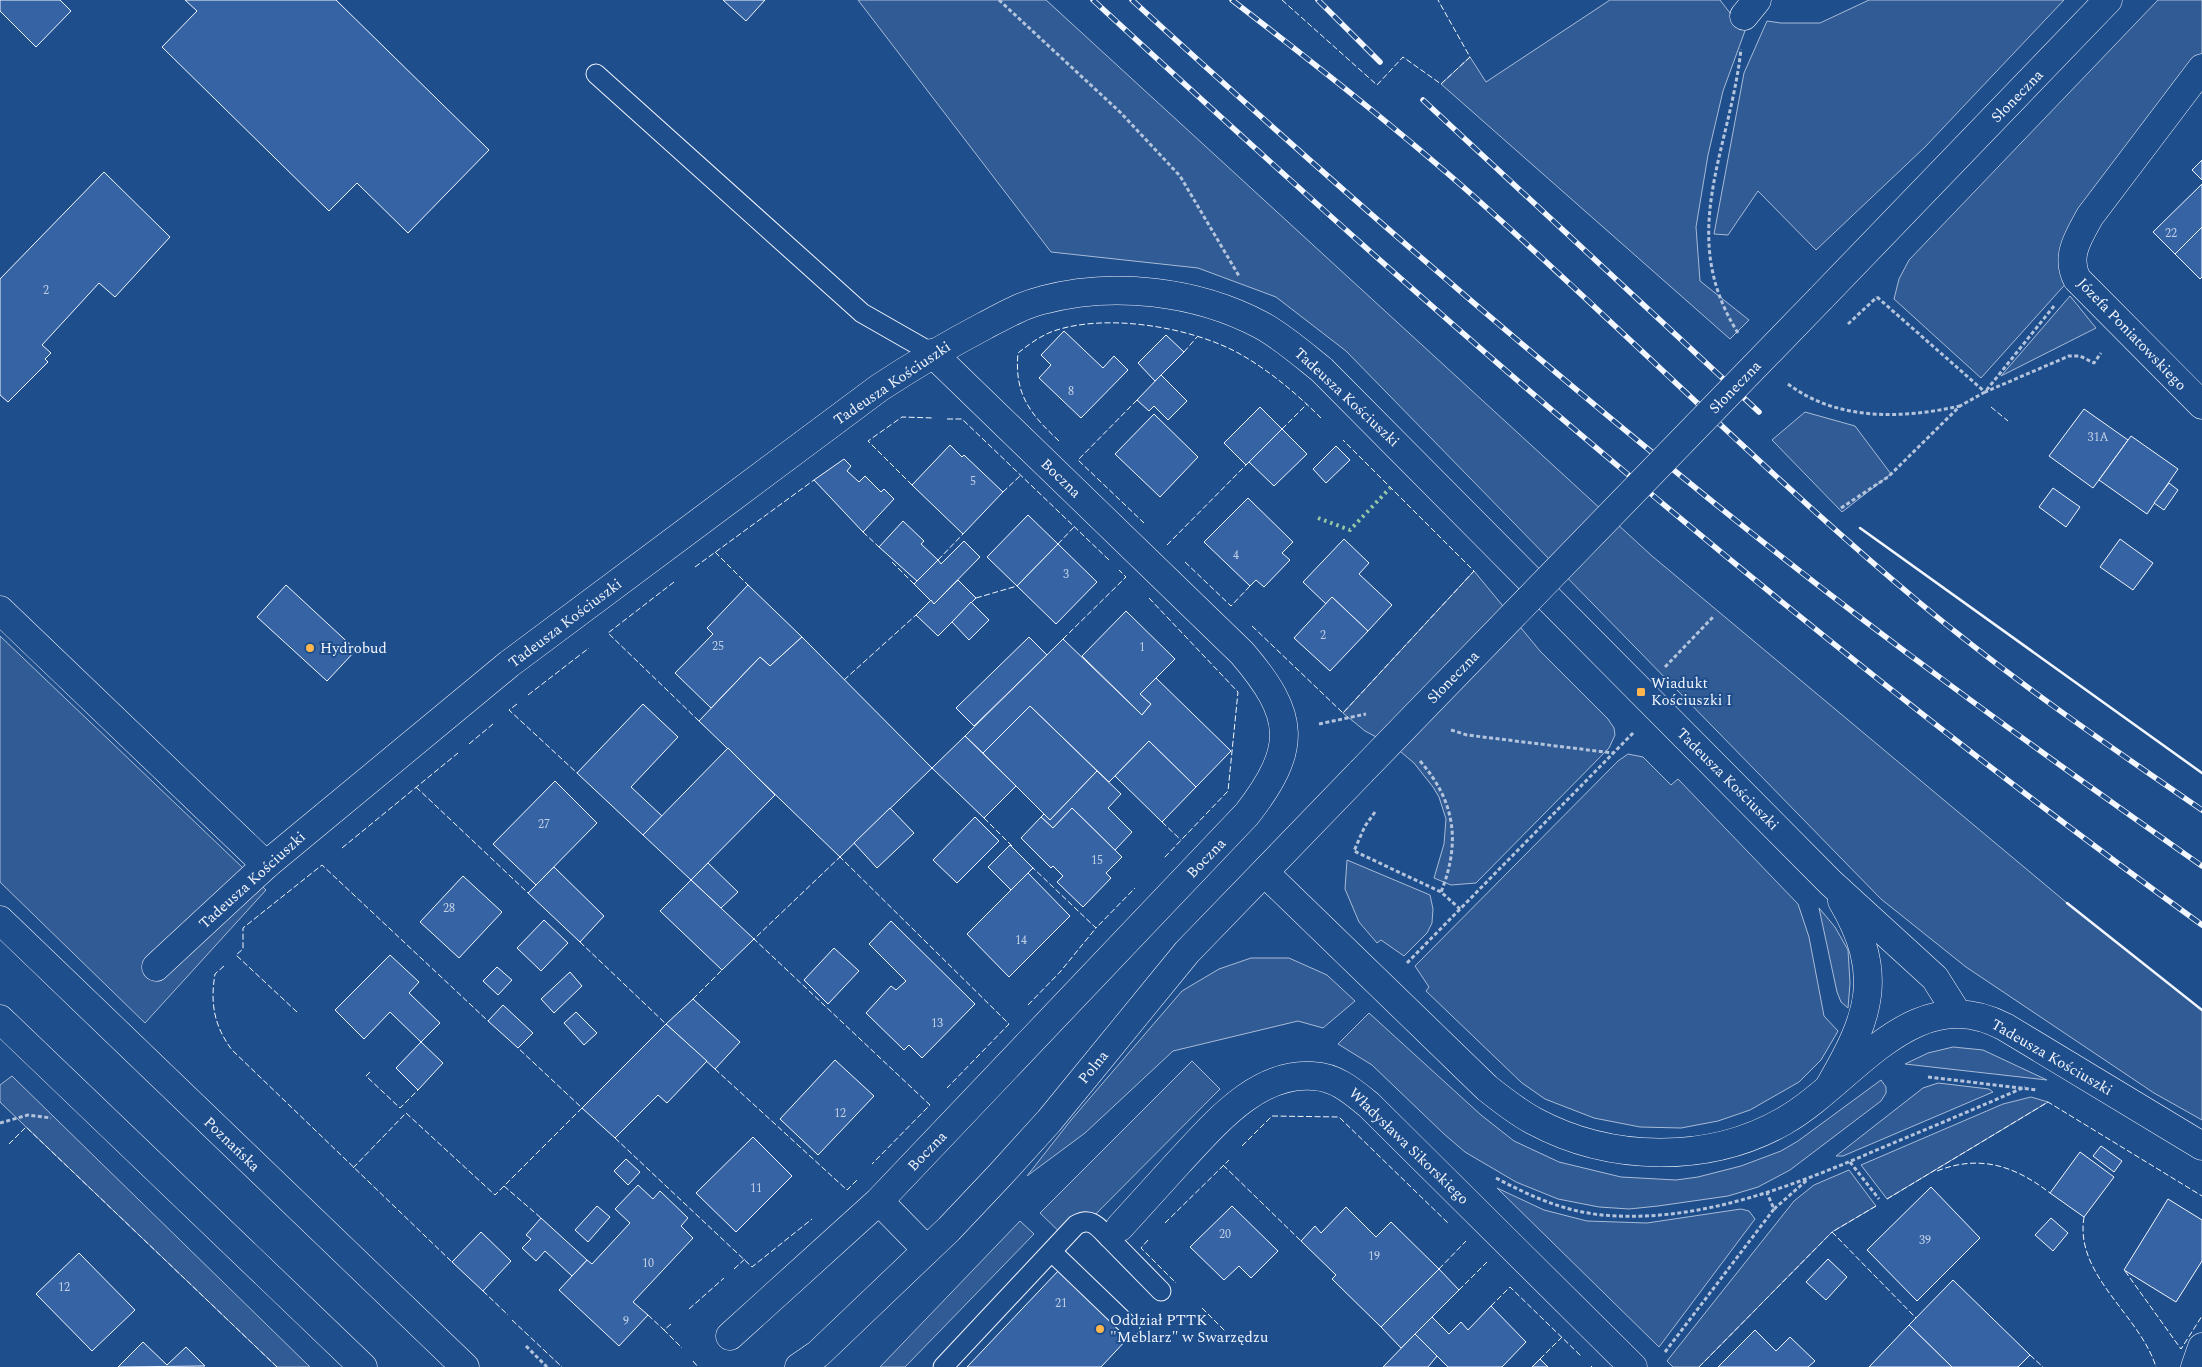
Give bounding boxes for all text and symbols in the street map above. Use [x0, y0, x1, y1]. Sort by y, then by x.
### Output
street label: Słoneczna [1986, 64, 2049, 128]
house number: 22 [2165, 224, 2177, 243]
street label: Józefa Poniatowskiego [2071, 273, 2192, 396]
house number: 2 [43, 281, 49, 300]
street label: Tadeusza Kościuszki [829, 336, 956, 431]
street label: Tadeusza Kościuszki [1289, 342, 1405, 453]
street label: Słoneczna [1704, 355, 1767, 419]
house number: 8 [1068, 382, 1074, 401]
house number: 31A [2087, 428, 2109, 447]
street label: Boczna [1035, 453, 1087, 504]
house number: 5 [970, 472, 976, 491]
house number: 4 [1233, 546, 1239, 565]
house number: 3 [1063, 565, 1069, 584]
street label: Tadeusza Kościuszki [504, 573, 627, 674]
house number: 2 [1320, 626, 1326, 645]
place label: Hydrobud [320, 637, 387, 660]
house number: 25 [712, 637, 724, 656]
house number: 1 [1139, 638, 1145, 657]
marker: Hydrobud [304, 642, 316, 654]
street label: Słoneczna [1422, 645, 1485, 709]
place label: Wiadukt Kościuszki I [1651, 672, 1732, 712]
marker: Wiadukt Kościuszki I [1635, 686, 1647, 698]
street label: Tadeusza Kościuszki [1671, 723, 1784, 836]
house number: 27 [538, 815, 550, 834]
street label: Tadeusza Kościuszki [194, 826, 311, 935]
street label: Boczna [1181, 832, 1232, 884]
house number: 15 [1091, 851, 1103, 870]
house number: 28 [443, 899, 455, 918]
house number: 14 [1015, 931, 1027, 950]
street label: Tadeusza Kościuszki [1987, 1013, 2117, 1102]
house number: 13 [931, 1014, 943, 1033]
street label: Polna [1073, 1045, 1115, 1089]
street label: Władysława Sikorskiego [1343, 1082, 1474, 1210]
house number: 12 [834, 1104, 846, 1123]
street label: Poznańska [198, 1111, 266, 1178]
street label: Boczna [902, 1125, 953, 1177]
house number: 11 [750, 1179, 762, 1198]
house number: 20 [1219, 1225, 1231, 1244]
house number: 39 [1919, 1231, 1931, 1250]
house number: 19 [1368, 1247, 1380, 1266]
house number: 10 [642, 1254, 654, 1273]
house number: 12 [58, 1278, 70, 1297]
house number: 21 [1055, 1294, 1067, 1313]
place label: Oddział PTTK "Meblarz" w Swarzędzu [1110, 1309, 1269, 1349]
house number: 9 [623, 1312, 629, 1331]
marker: Oddział PTTK "Meblarz" w Swarzędzu [1094, 1323, 1106, 1335]

